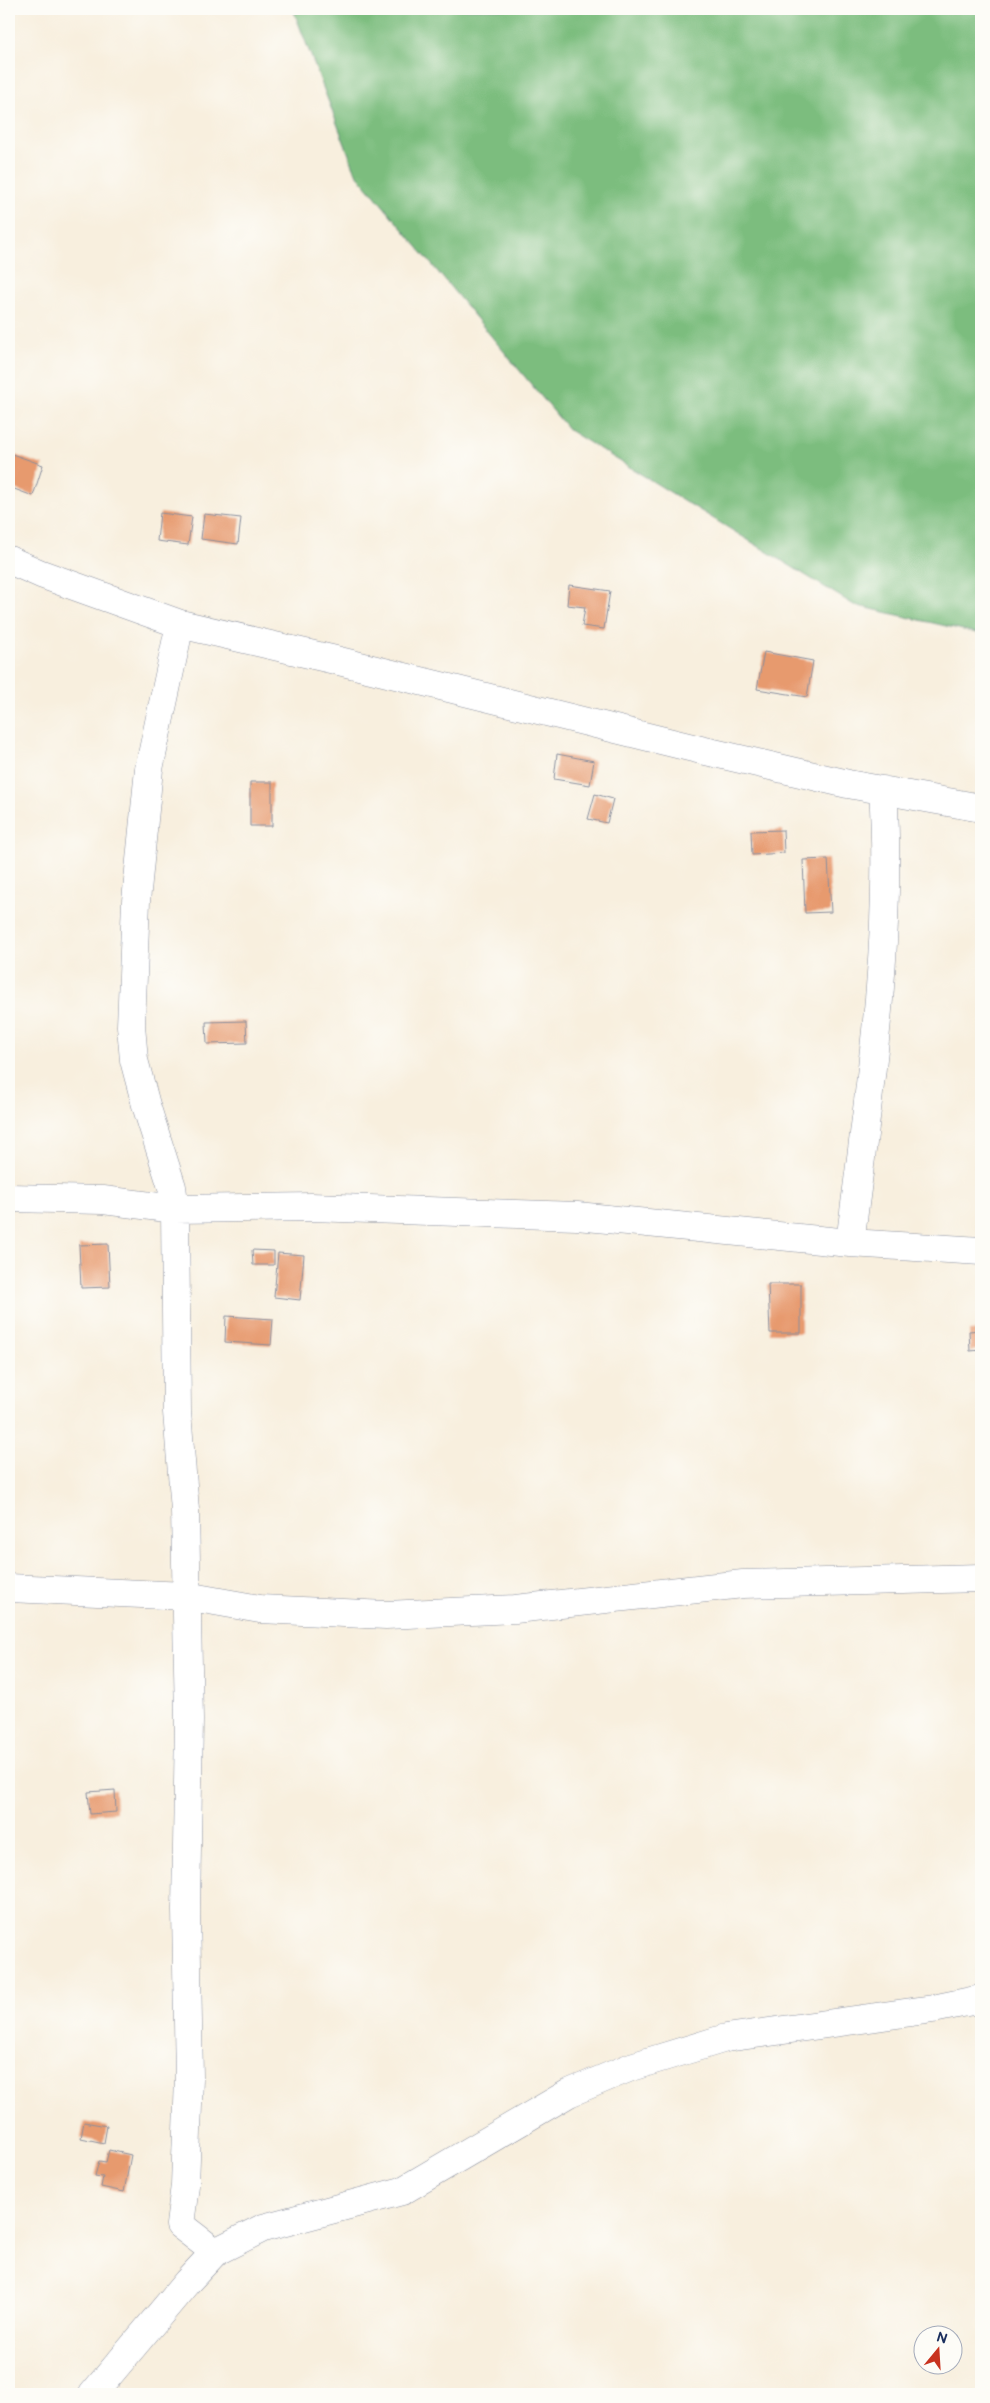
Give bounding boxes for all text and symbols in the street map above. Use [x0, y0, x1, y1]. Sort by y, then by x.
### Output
north arrow [912, 2326, 962, 2376]
text: N [934, 2328, 949, 2348]

